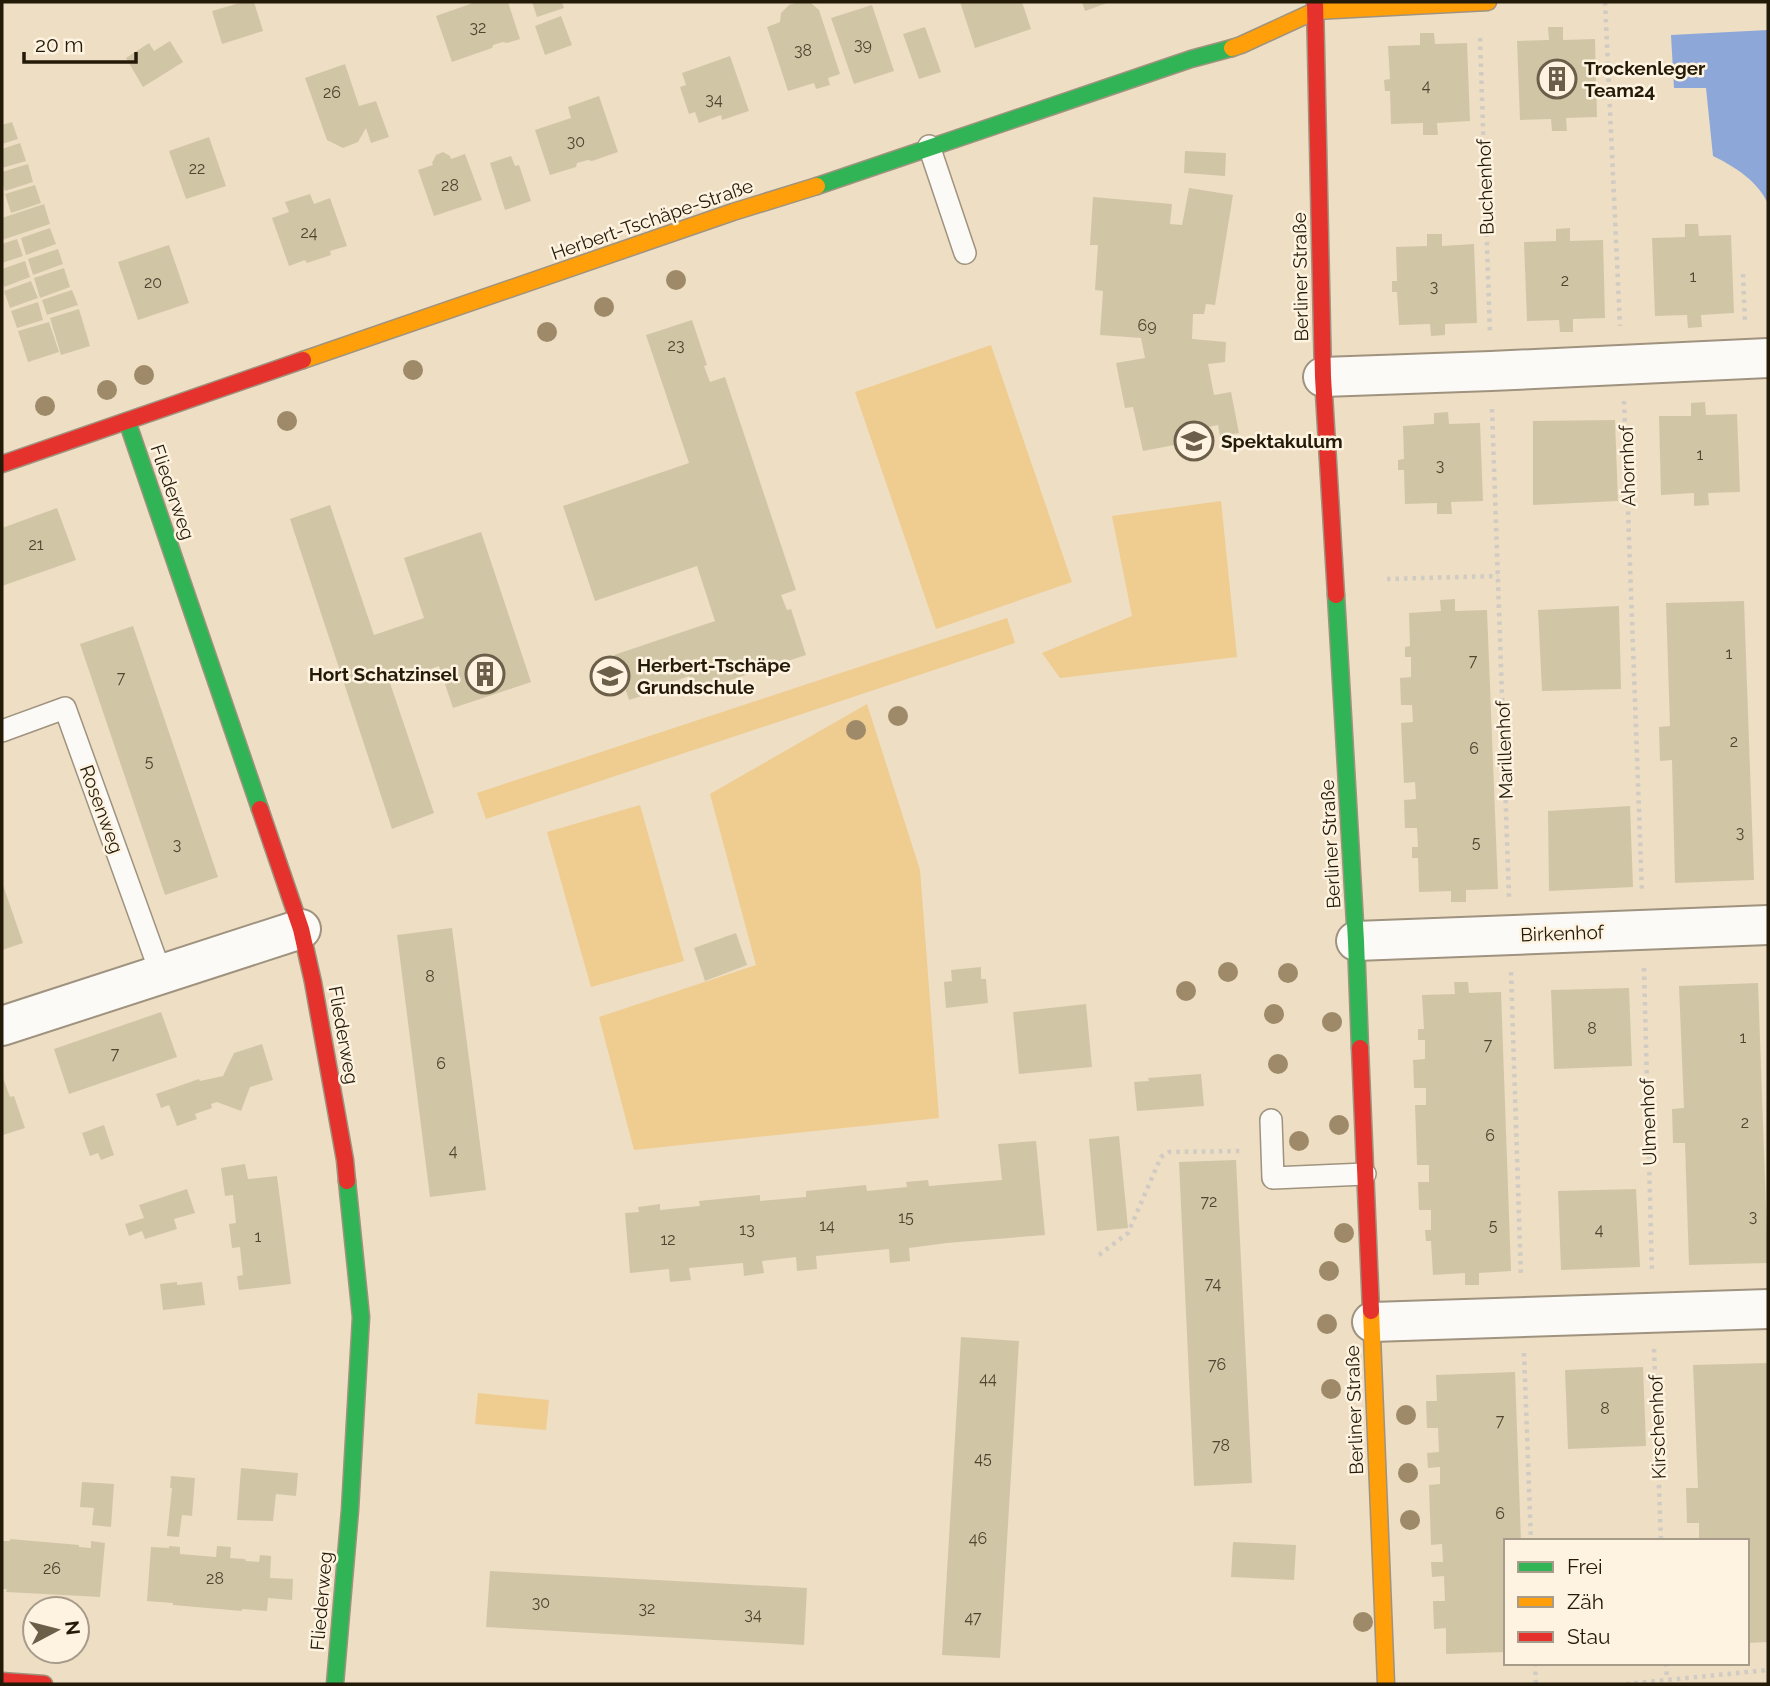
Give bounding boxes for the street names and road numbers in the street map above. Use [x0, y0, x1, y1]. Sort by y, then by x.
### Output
street label: Buchenhof [1472, 138, 1498, 235]
street label: Herbert-Tschäpe-Straße [548, 174, 756, 264]
street label: Berliner Straße [1288, 212, 1312, 342]
street label: Ahornhof [1615, 424, 1639, 507]
street label: Fliederweg [146, 441, 200, 543]
street label: Marillenhof [1491, 700, 1517, 800]
street label: Rosenweg [76, 762, 128, 856]
street label: Berliner Straße [1316, 779, 1344, 909]
street label: Birkenhof [1520, 921, 1605, 945]
street label: Fliederweg [325, 984, 363, 1086]
street label: Ulmenhof [1635, 1077, 1661, 1166]
street label: Berliner Straße [1341, 1345, 1367, 1475]
street label: Kirschenhof [1644, 1374, 1670, 1480]
street label: Fliederweg [306, 1551, 336, 1651]

